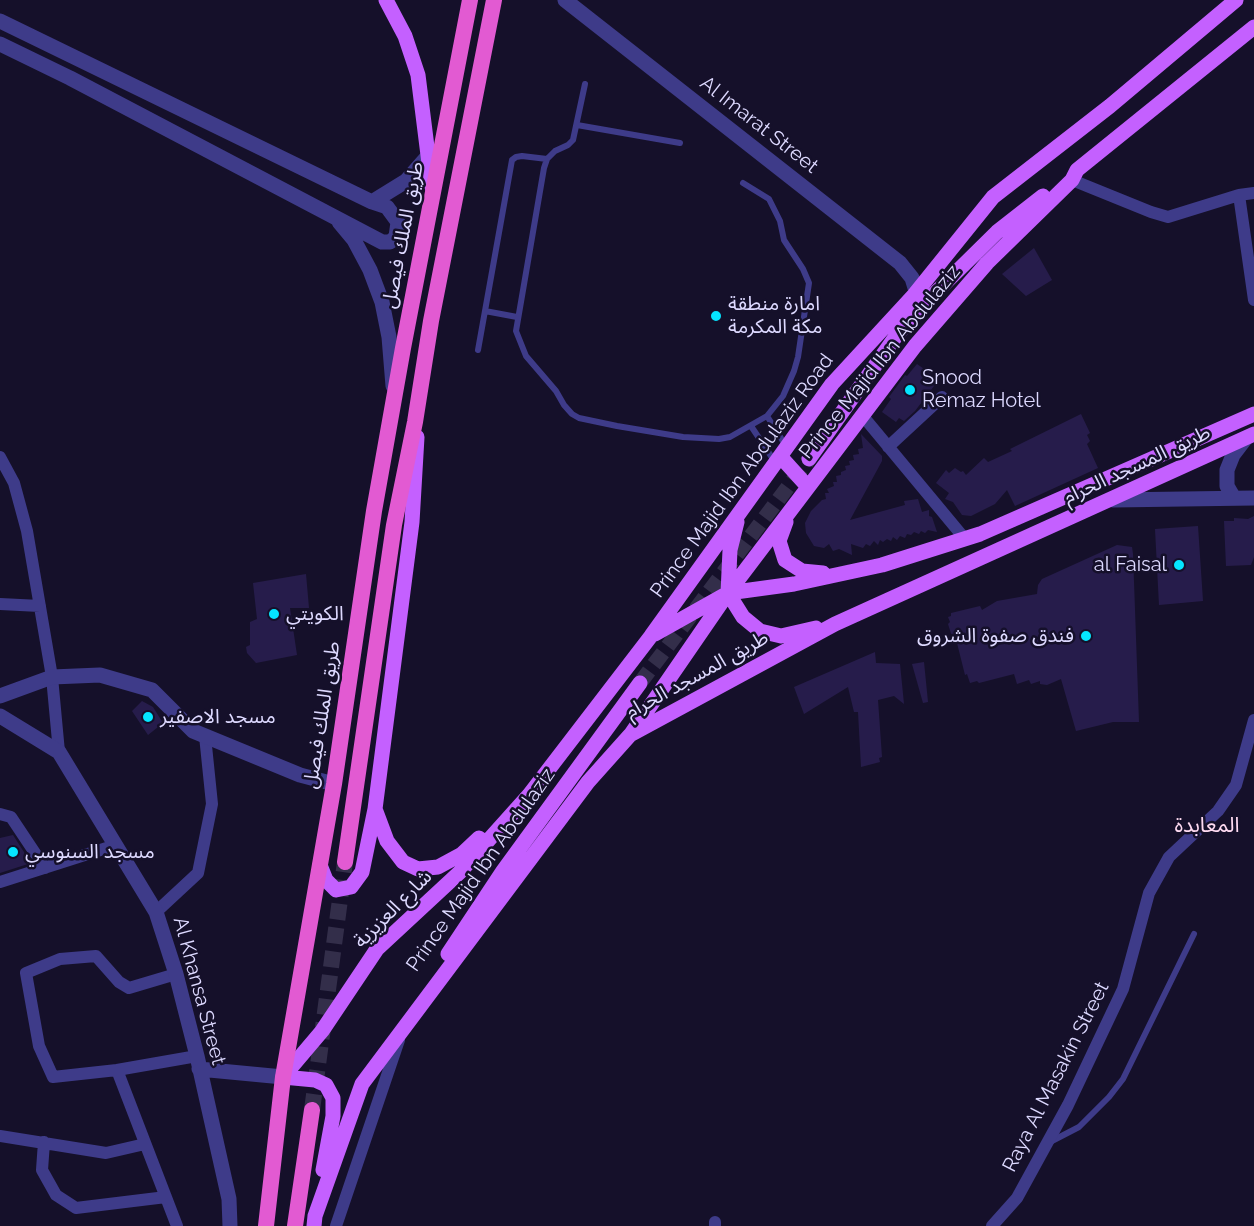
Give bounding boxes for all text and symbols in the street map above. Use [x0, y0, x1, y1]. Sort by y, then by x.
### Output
street label: Al Imarat Street [695, 71, 823, 179]
street label: طريق الملك فيصل [377, 160, 429, 310]
street label: Prince Majid Ibn Abdulaziz [794, 260, 966, 464]
place label: امارة منطقة مكة المكرمة [728, 292, 822, 339]
marker: امارة منطقة مكة المكرمة [709, 309, 723, 323]
street label: Prince Majid Ibn Abdulaziz Road [645, 349, 839, 603]
place label: Snood Remaz Hotel [922, 366, 1041, 413]
marker: Snood Remaz Hotel [903, 383, 917, 397]
street label: طريق المسجد الحرام [1060, 420, 1214, 510]
place label: al Faisal [1094, 553, 1167, 577]
marker: al Faisal [1172, 558, 1186, 572]
place label: الكويتي [286, 602, 344, 626]
marker: الكويتي [267, 607, 281, 621]
place label: فندق صفوة الشروق [917, 624, 1074, 648]
street label: طريق المسجد الحرام [621, 626, 773, 724]
marker: فندق صفوة الشروق [1079, 629, 1093, 643]
street label: طريق الملك فيصل [298, 639, 346, 791]
place label: مسجد الاصفير [160, 705, 276, 729]
marker: مسجد الاصفير [141, 710, 155, 724]
street label: Prince Majid Ibn Abdulaziz [402, 764, 560, 976]
district label: المعابدة [1175, 813, 1239, 839]
place label: مسجد السنوسي [25, 840, 155, 864]
marker: مسجد السنوسي [6, 845, 20, 859]
street label: شارع العزيزية [349, 865, 437, 953]
street label: Al Khansa Street [168, 914, 230, 1068]
street label: Raya Al Masakin Street [998, 978, 1114, 1176]

